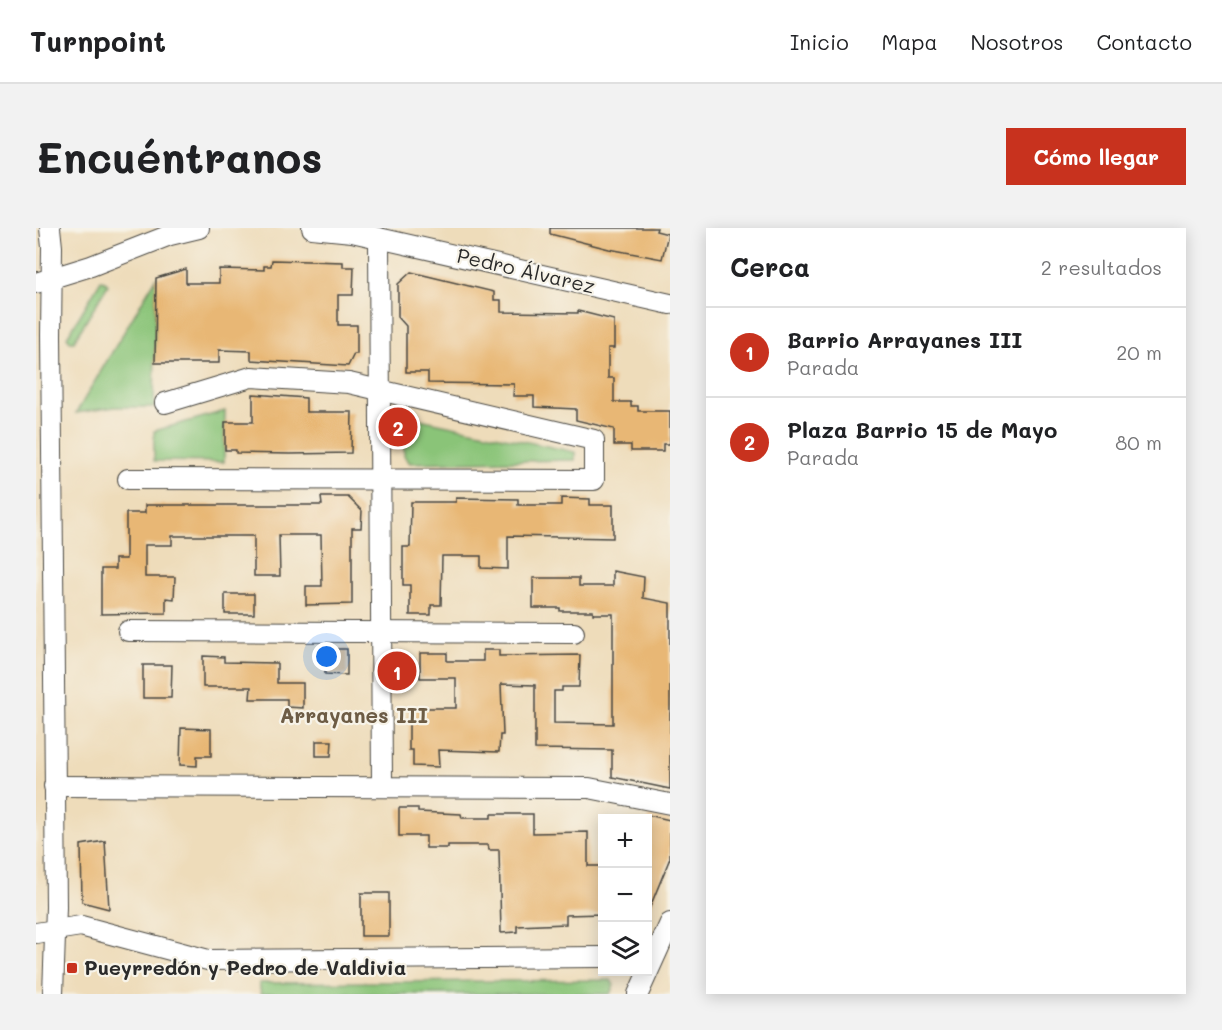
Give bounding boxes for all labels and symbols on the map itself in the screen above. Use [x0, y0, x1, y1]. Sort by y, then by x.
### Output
street label: Pedro Álvarez [455, 241, 598, 299]
pin: 2 [378, 404, 418, 450]
your location [312, 642, 341, 671]
pin: 1 [378, 648, 416, 694]
district label: Arrayanes III [280, 701, 428, 729]
place label: Pueyrredón y Pedro de Valdivia [84, 954, 406, 980]
marker: Pueyrredón y Pedro de Valdivia [65, 961, 79, 975]

